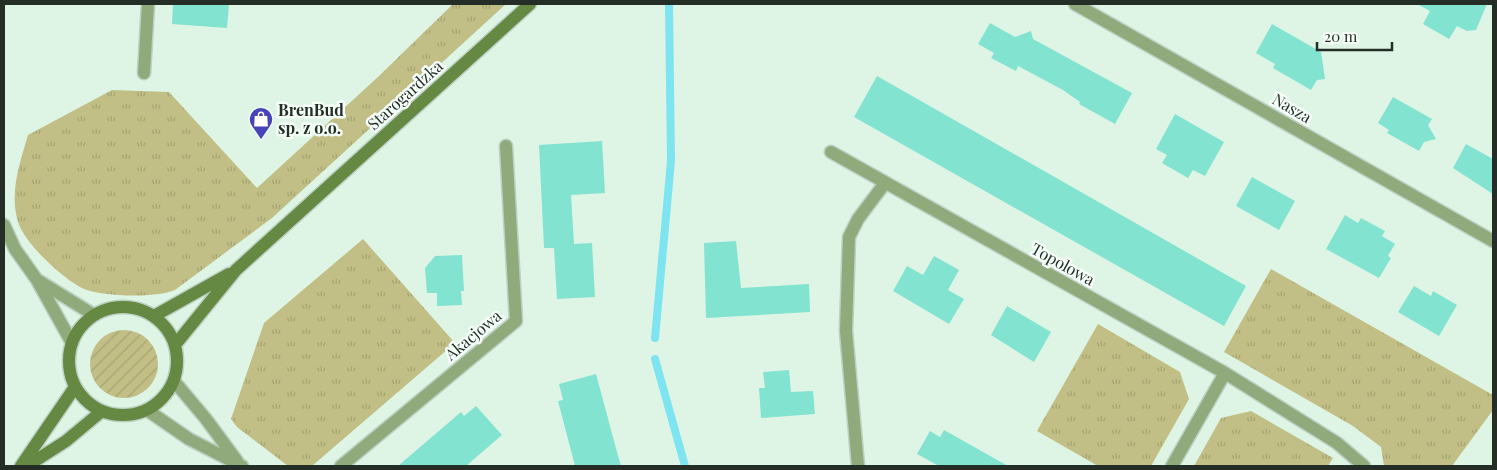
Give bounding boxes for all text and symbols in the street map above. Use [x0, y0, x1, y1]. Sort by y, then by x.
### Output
scale bar [1317, 20, 1392, 52]
text: 20 m [1324, 26, 1358, 46]
street label: Starogardzka [363, 55, 447, 134]
street label: Nasza [1269, 88, 1316, 127]
place label: BrenBud sp. z o.o. [278, 99, 344, 138]
shop icon: BrenBud sp. z o.o. [248, 106, 274, 140]
street label: Topolowa [1028, 238, 1099, 290]
street label: Akacjowa [439, 305, 505, 365]

